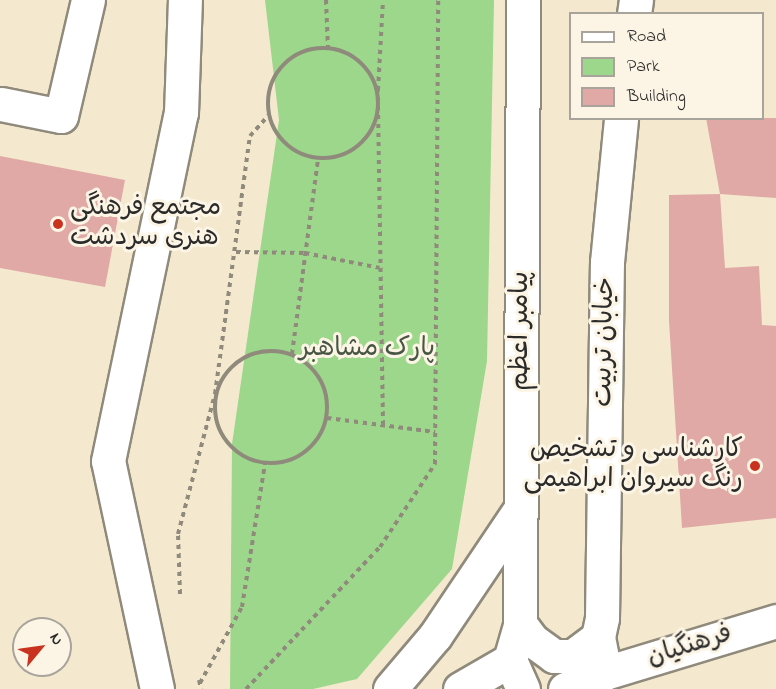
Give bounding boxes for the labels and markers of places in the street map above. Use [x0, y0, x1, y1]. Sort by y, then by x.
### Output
place label: مجتمع فرهنگی هنری سردشت [70, 193, 221, 255]
marker: مجتمع فرهنگی هنری سردشت [51, 217, 65, 231]
place label: کارشناسی و تشخیص رنگ سیروان ابراهیمی [524, 435, 743, 496]
marker: کارشناسی و تشخیص رنگ سیروان ابراهیمی [748, 459, 762, 473]

